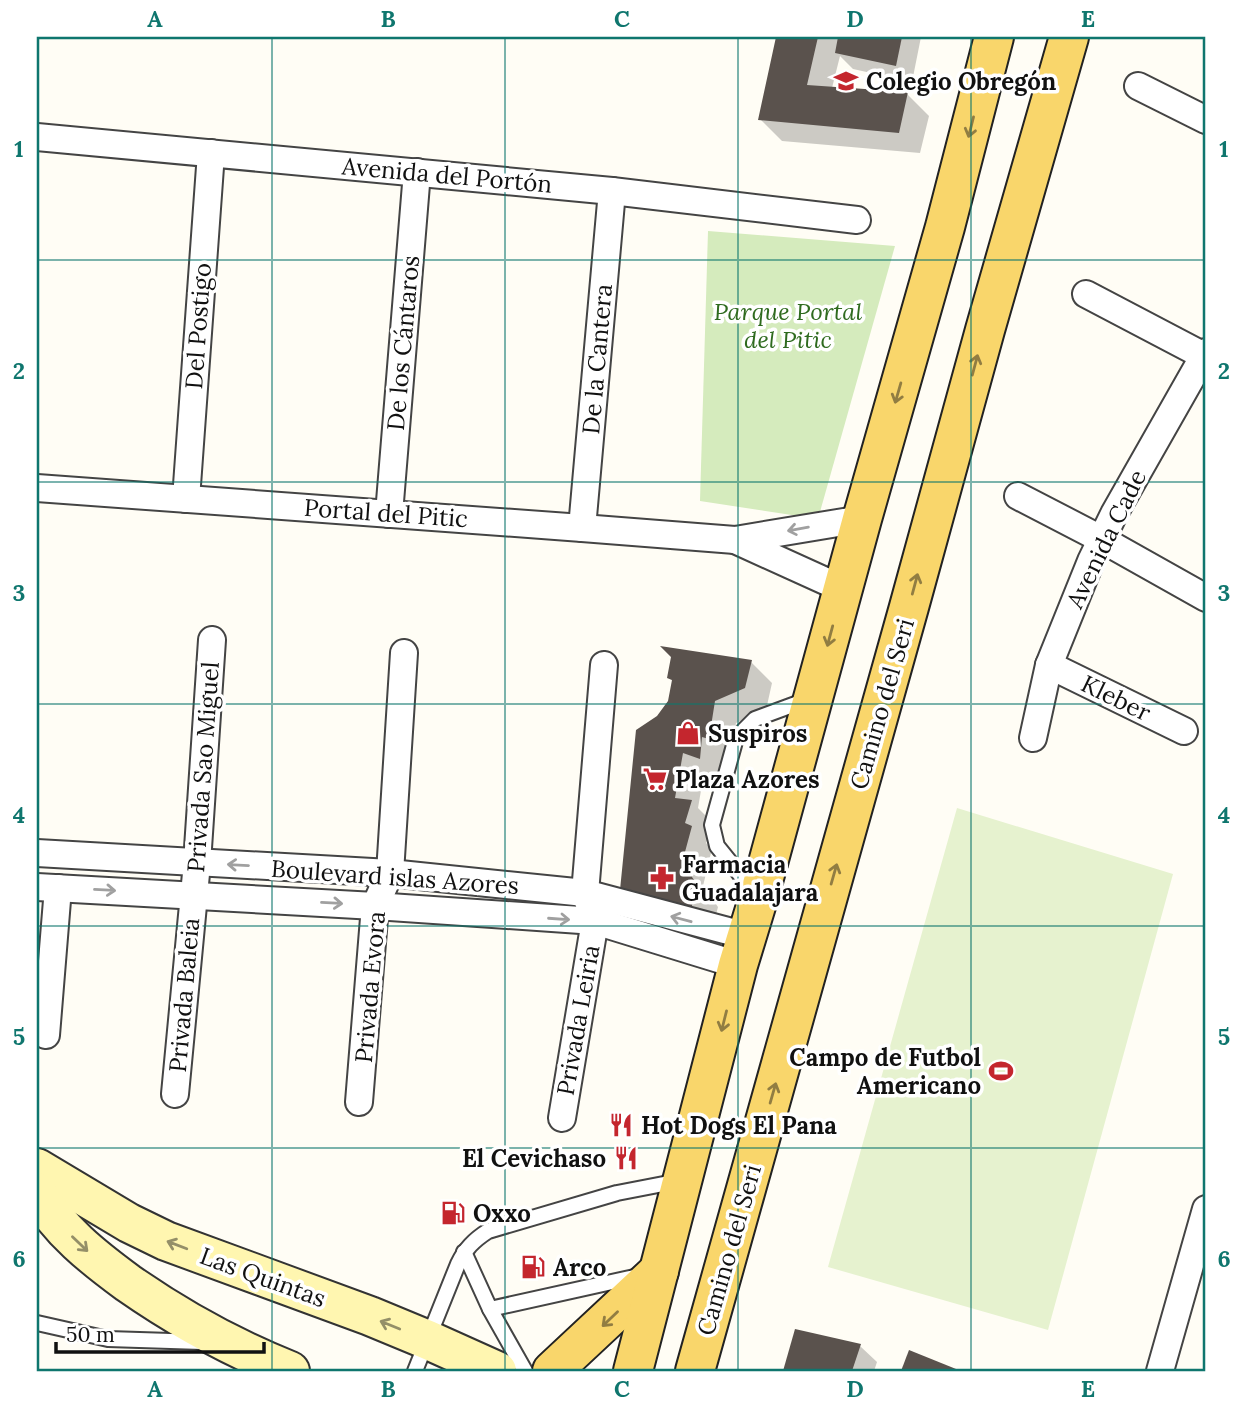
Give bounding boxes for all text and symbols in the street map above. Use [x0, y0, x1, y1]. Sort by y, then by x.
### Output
text: A [147, 4, 163, 33]
text: B [380, 4, 396, 33]
text: C [614, 4, 630, 33]
text: D [846, 4, 864, 33]
text: E [1081, 4, 1095, 33]
place label: Colegio Obregón [866, 66, 1056, 97]
school or university icon: Colegio Obregón [832, 67, 860, 95]
one-way arrow [964, 115, 977, 137]
text: 1 [14, 134, 24, 163]
text: 1 [1219, 134, 1229, 163]
street label: Avenida del Portón [340, 150, 553, 200]
street label: De los Cántaros [380, 254, 426, 432]
street label: Del Postigo [178, 262, 218, 390]
street label: De la Cantera [575, 283, 619, 435]
park label: Parque Portal del Pitic [714, 296, 862, 355]
one-way arrow [970, 354, 983, 376]
text: 2 [13, 356, 25, 385]
text: 2 [1218, 356, 1230, 385]
one-way arrow [890, 382, 903, 404]
street label: Avenida Cade [1059, 465, 1153, 614]
street label: Portal del Pitic [303, 492, 469, 534]
one-way arrow [787, 523, 810, 537]
one-way arrow [910, 574, 923, 596]
text: 3 [13, 578, 25, 607]
text: 3 [1218, 578, 1230, 607]
street label: Camino del Seri [843, 615, 921, 793]
one-way arrow [823, 624, 836, 647]
street label: Privada Sao Miguel [180, 661, 226, 873]
street label: Kleber [1076, 668, 1156, 728]
place label: Suspiros [708, 718, 807, 749]
shop icon: Suspiros [674, 719, 702, 747]
place label: Plaza Azores [675, 764, 820, 795]
supermarket icon: Plaza Azores [641, 765, 669, 793]
text: 4 [13, 800, 25, 829]
text: 4 [1218, 800, 1230, 829]
place label: Farmacia Guadalajara [682, 849, 819, 908]
street label: Boulevard islas Azores [270, 853, 520, 901]
one-way arrow [227, 858, 249, 871]
one-way arrow [829, 863, 842, 885]
pharmacy icon: Farmacia Guadalajara [648, 864, 676, 892]
one-way arrow [93, 884, 116, 897]
one-way arrow [320, 897, 343, 910]
street label: Privada Evora [348, 910, 392, 1064]
one-way arrow [670, 911, 692, 924]
one-way arrow [547, 912, 570, 925]
street label: Privada Baleia [162, 916, 206, 1074]
street label: Privada Leiria [550, 942, 606, 1098]
one-way arrow [717, 1009, 730, 1031]
text: 5 [13, 1022, 25, 1051]
text: 5 [1218, 1022, 1230, 1051]
place label: Campo de Futbol Americano [789, 1042, 981, 1101]
sports icon: Campo de Futbol Americano [987, 1057, 1015, 1085]
one-way arrow [767, 1083, 780, 1105]
place label: Hot Dogs El Pana [641, 1110, 837, 1141]
restaurant icon: Hot Dogs El Pana [607, 1111, 635, 1139]
place label: El Cevichaso [462, 1143, 606, 1174]
restaurant icon: El Cevichaso [612, 1144, 640, 1172]
street label: Camino del Seri [690, 1161, 768, 1339]
place label: Oxxo [473, 1198, 531, 1229]
fuel station icon: Oxxo [439, 1199, 467, 1227]
one-way arrow [71, 1236, 88, 1253]
one-way arrow [166, 1238, 188, 1250]
street label: Las Quintas [196, 1240, 330, 1314]
text: 6 [12, 1244, 26, 1273]
text: 6 [1217, 1244, 1231, 1273]
place label: Arco [553, 1252, 606, 1283]
fuel station icon: Arco [519, 1253, 547, 1281]
scale bar [56, 1310, 264, 1354]
one-way arrow [602, 1310, 619, 1327]
one-way arrow [379, 1317, 401, 1330]
text: 50 m [66, 1321, 115, 1348]
text: A [147, 1374, 163, 1403]
text: B [380, 1374, 396, 1403]
text: C [614, 1374, 630, 1403]
text: D [846, 1374, 864, 1403]
text: E [1081, 1374, 1095, 1403]

